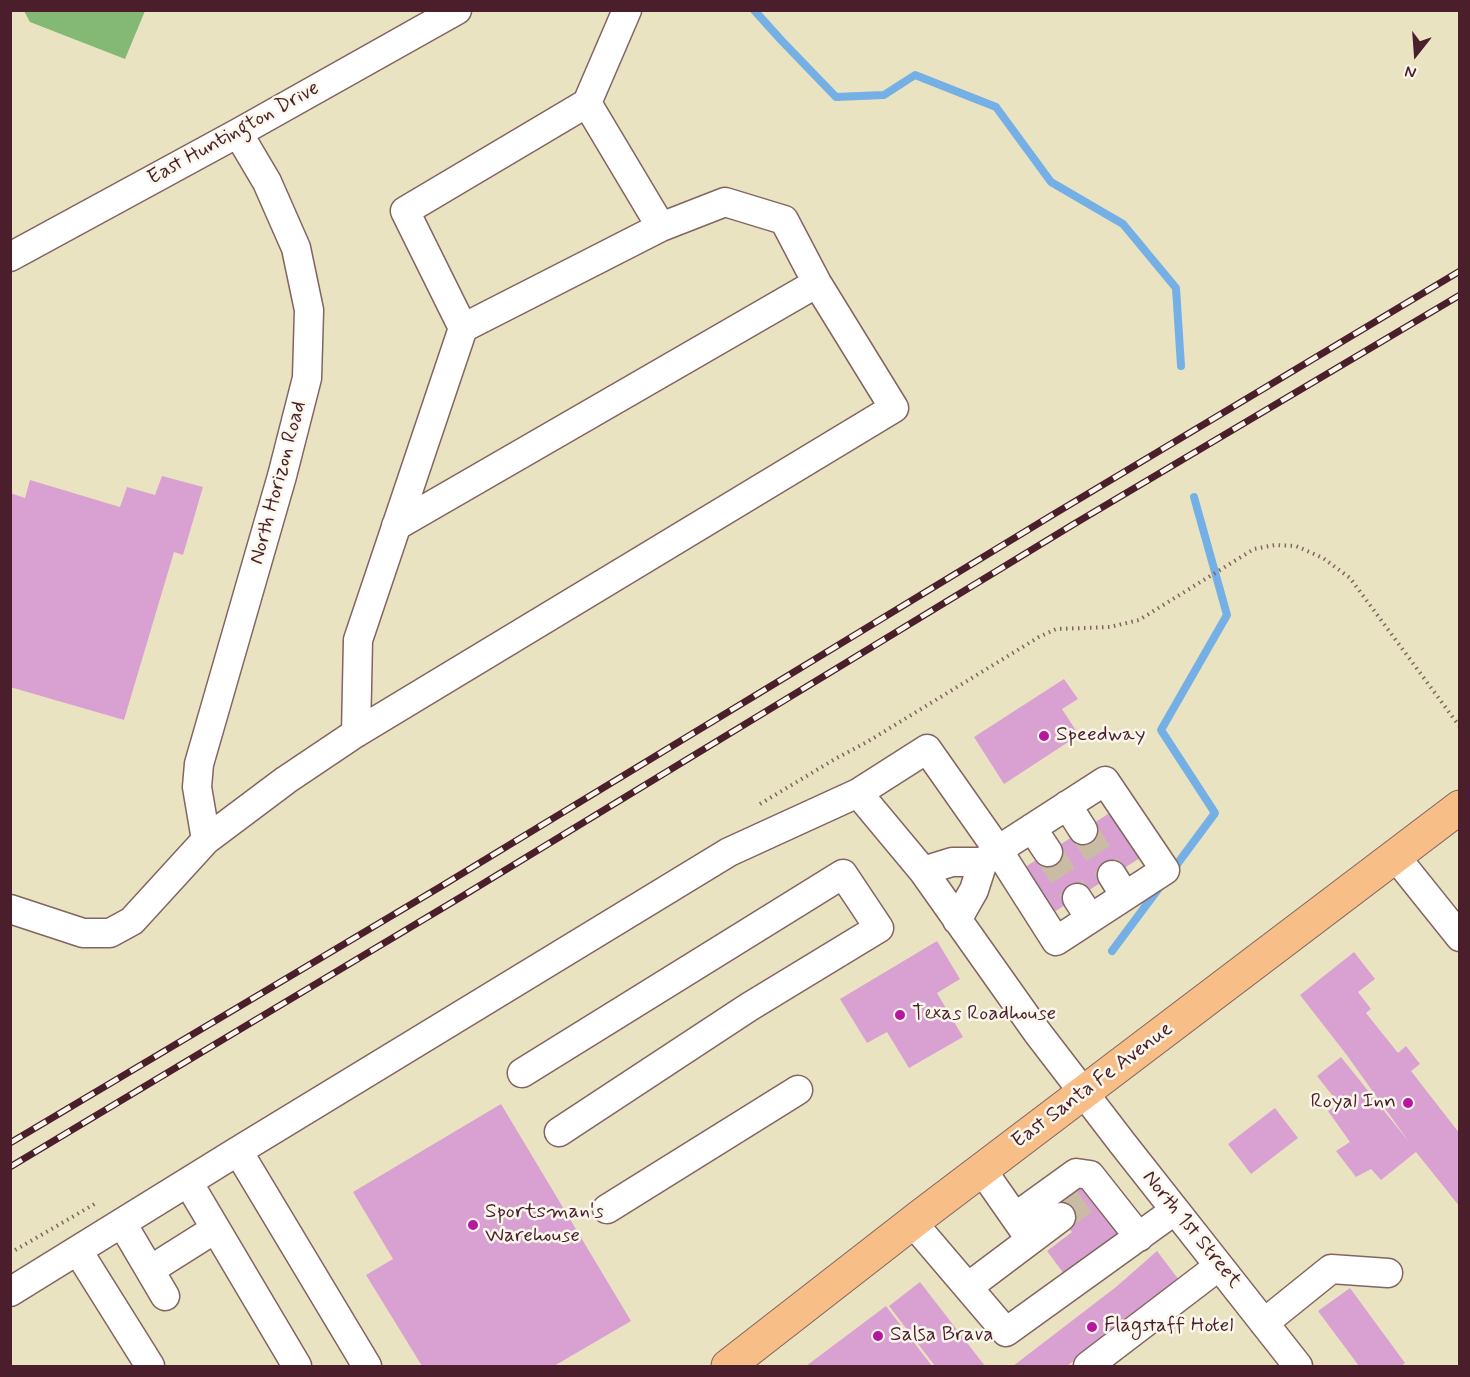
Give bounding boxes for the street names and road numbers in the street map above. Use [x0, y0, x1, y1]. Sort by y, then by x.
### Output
street label: East Huntington Drive [144, 76, 324, 192]
street label: North Horizon Road [245, 399, 313, 567]
street label: East Santa Fe Avenue [1008, 1017, 1178, 1155]
street label: North 1st Street [1136, 1166, 1246, 1294]

